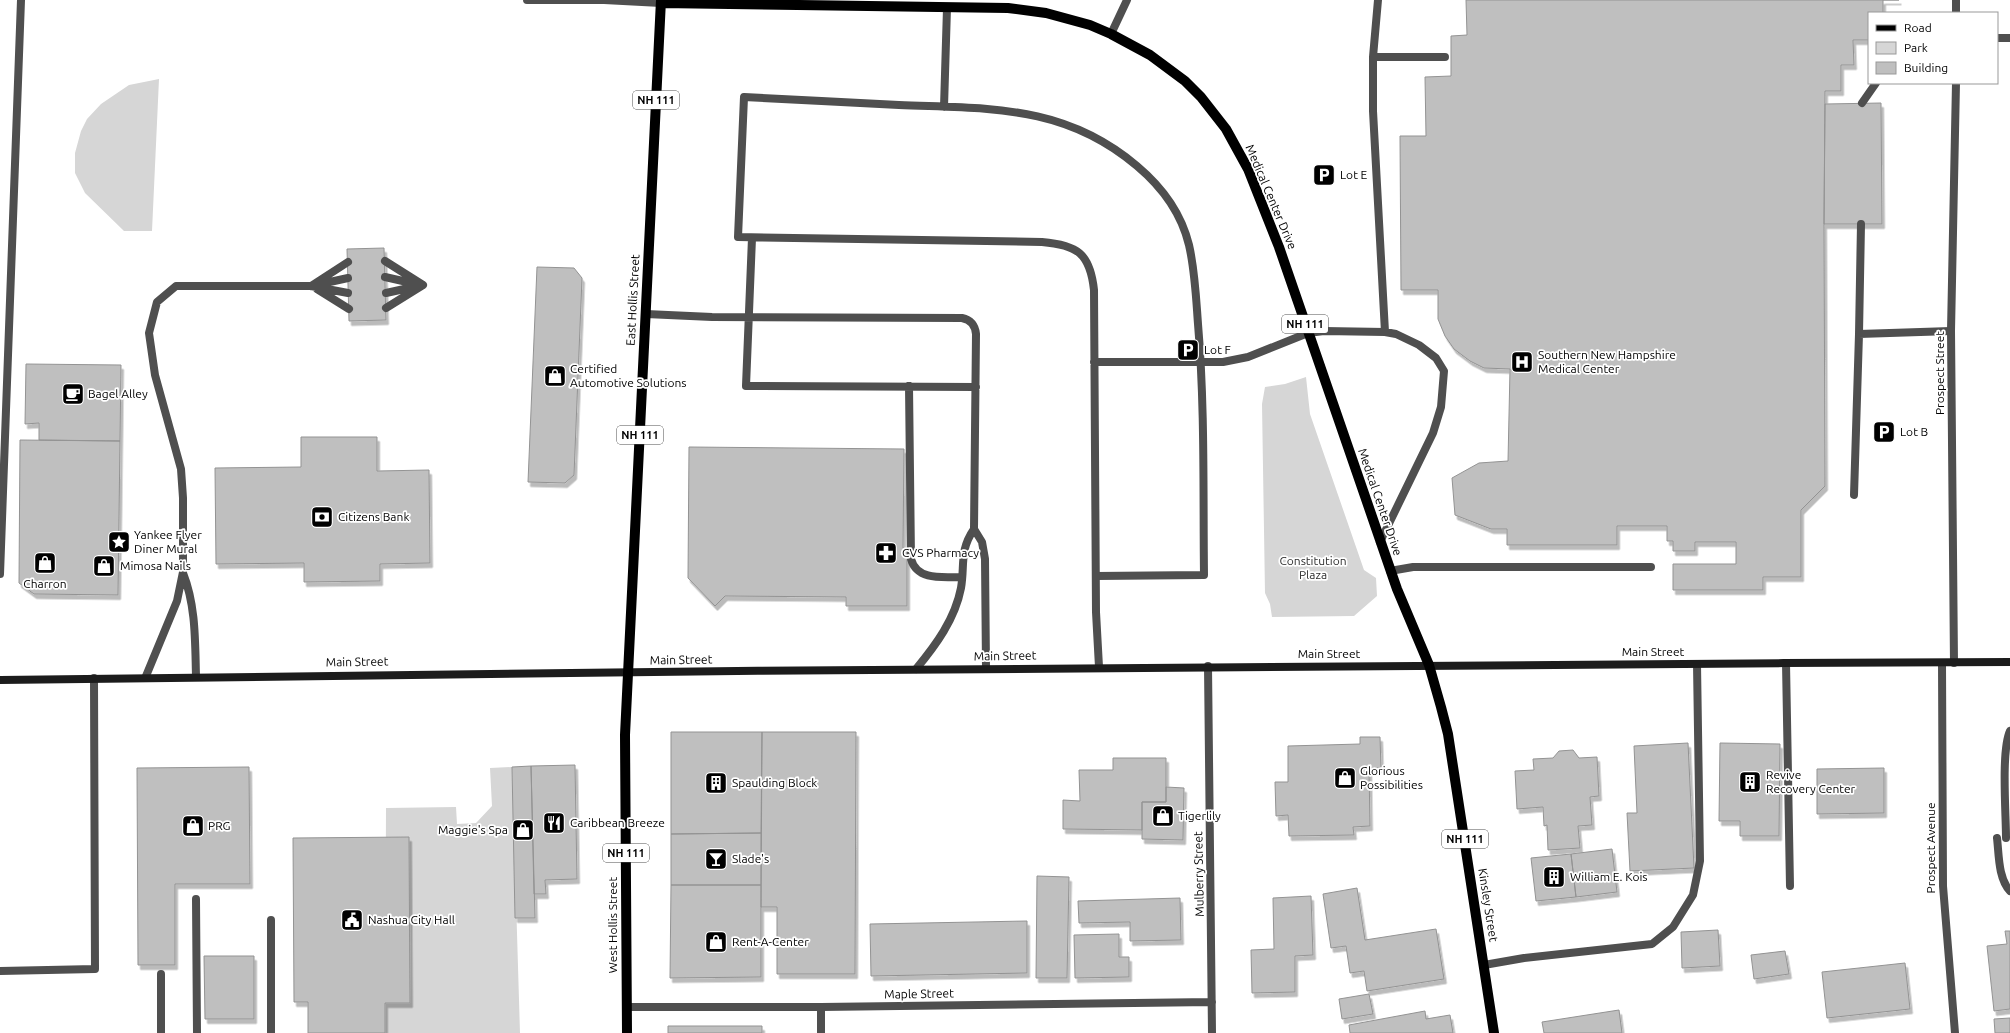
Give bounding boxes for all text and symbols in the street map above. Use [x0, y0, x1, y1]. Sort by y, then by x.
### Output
legend [1868, 12, 1998, 84]
text: Road [1904, 21, 1932, 34]
text: Park [1904, 41, 1928, 54]
text: Building [1904, 61, 1948, 74]
road number: NH 111 [633, 91, 679, 109]
street label: Medical Center Drive [1244, 143, 1299, 251]
parking icon: Lot E [1311, 162, 1337, 188]
place label: Lot E [1340, 168, 1368, 181]
street label: East Hollis Street [624, 254, 641, 346]
road number: NH 111 [1282, 315, 1328, 333]
street label: Prospect Street [1933, 331, 1946, 415]
parking icon: Lot F [1175, 337, 1201, 363]
place label: Lot F [1204, 343, 1231, 356]
place label: Southern New Hampshire Medical Center [1538, 348, 1676, 375]
hospital icon: Southern New Hampshire Medical Center [1509, 349, 1535, 375]
place label: Certified Automotive Solutions [570, 362, 687, 389]
shop icon: Certified Automotive Solutions [542, 363, 568, 389]
cafe icon: Bagel Alley [60, 381, 86, 407]
place label: Bagel Alley [88, 387, 148, 400]
parking icon: Lot B [1871, 419, 1897, 445]
place label: Lot B [1900, 425, 1928, 438]
road number: NH 111 [617, 426, 663, 444]
street label: Medical Center Drive [1356, 447, 1405, 557]
bank icon: Citizens Bank [309, 504, 335, 530]
place label: Citizens Bank [338, 510, 409, 523]
place label: Yankee Flyer Diner Mural [134, 528, 202, 555]
place icon: Yankee Flyer Diner Mural [106, 529, 132, 555]
pharmacy icon: CVS Pharmacy [873, 540, 899, 566]
place label: CVS Pharmacy [902, 546, 979, 559]
shop icon: Charron [32, 550, 58, 576]
shop icon: Mimosa Nails [91, 553, 117, 579]
park label: Constitution Plaza [1279, 554, 1347, 581]
place label: Mimosa Nails [120, 559, 191, 572]
place label: Charron [23, 577, 67, 590]
street label: Main Street [1622, 645, 1685, 658]
street label: Main Street [1298, 647, 1361, 660]
street label: Main Street [974, 648, 1037, 663]
street label: Main Street [650, 652, 713, 667]
street label: Main Street [326, 654, 389, 669]
place label: Glorious Possibilities [1360, 764, 1423, 791]
shop icon: Glorious Possibilities [1332, 765, 1358, 791]
place label: Revive Recovery Center [1766, 768, 1856, 795]
building icon: Revive Recovery Center [1737, 769, 1763, 795]
building icon: Spaulding Block [703, 770, 729, 796]
place label: Spaulding Block [732, 776, 817, 789]
street label: Prospect Avenue [1924, 802, 1937, 894]
shop icon: Tigerlily [1150, 803, 1176, 829]
place label: Tigerlily [1178, 809, 1221, 822]
restaurant icon: Caribbean Breeze [541, 810, 567, 836]
shop icon: PRG [180, 813, 206, 839]
place label: Caribbean Breeze [570, 816, 665, 829]
shop icon: Maggie's Spa [510, 817, 536, 843]
place label: PRG [208, 819, 231, 832]
place label: Maggie's Spa [438, 823, 508, 836]
road number: NH 111 [1442, 830, 1488, 848]
street label: Mulberry Street [1191, 831, 1206, 917]
road number: NH 111 [603, 844, 649, 862]
bar icon: Slade's [703, 846, 729, 872]
place label: Slade's [732, 852, 769, 865]
building icon: William E. Kois [1541, 864, 1567, 890]
street label: Kinsley Street [1476, 867, 1501, 943]
place label: William E. Kois [1570, 870, 1648, 883]
street label: West Hollis Street [606, 877, 619, 973]
public building icon: Nashua City Hall [339, 907, 365, 933]
place label: Nashua City Hall [368, 913, 455, 926]
shop icon: Rent-A-Center [703, 929, 729, 955]
place label: Rent-A-Center [732, 935, 809, 948]
street label: Maple Street [884, 986, 954, 1001]

